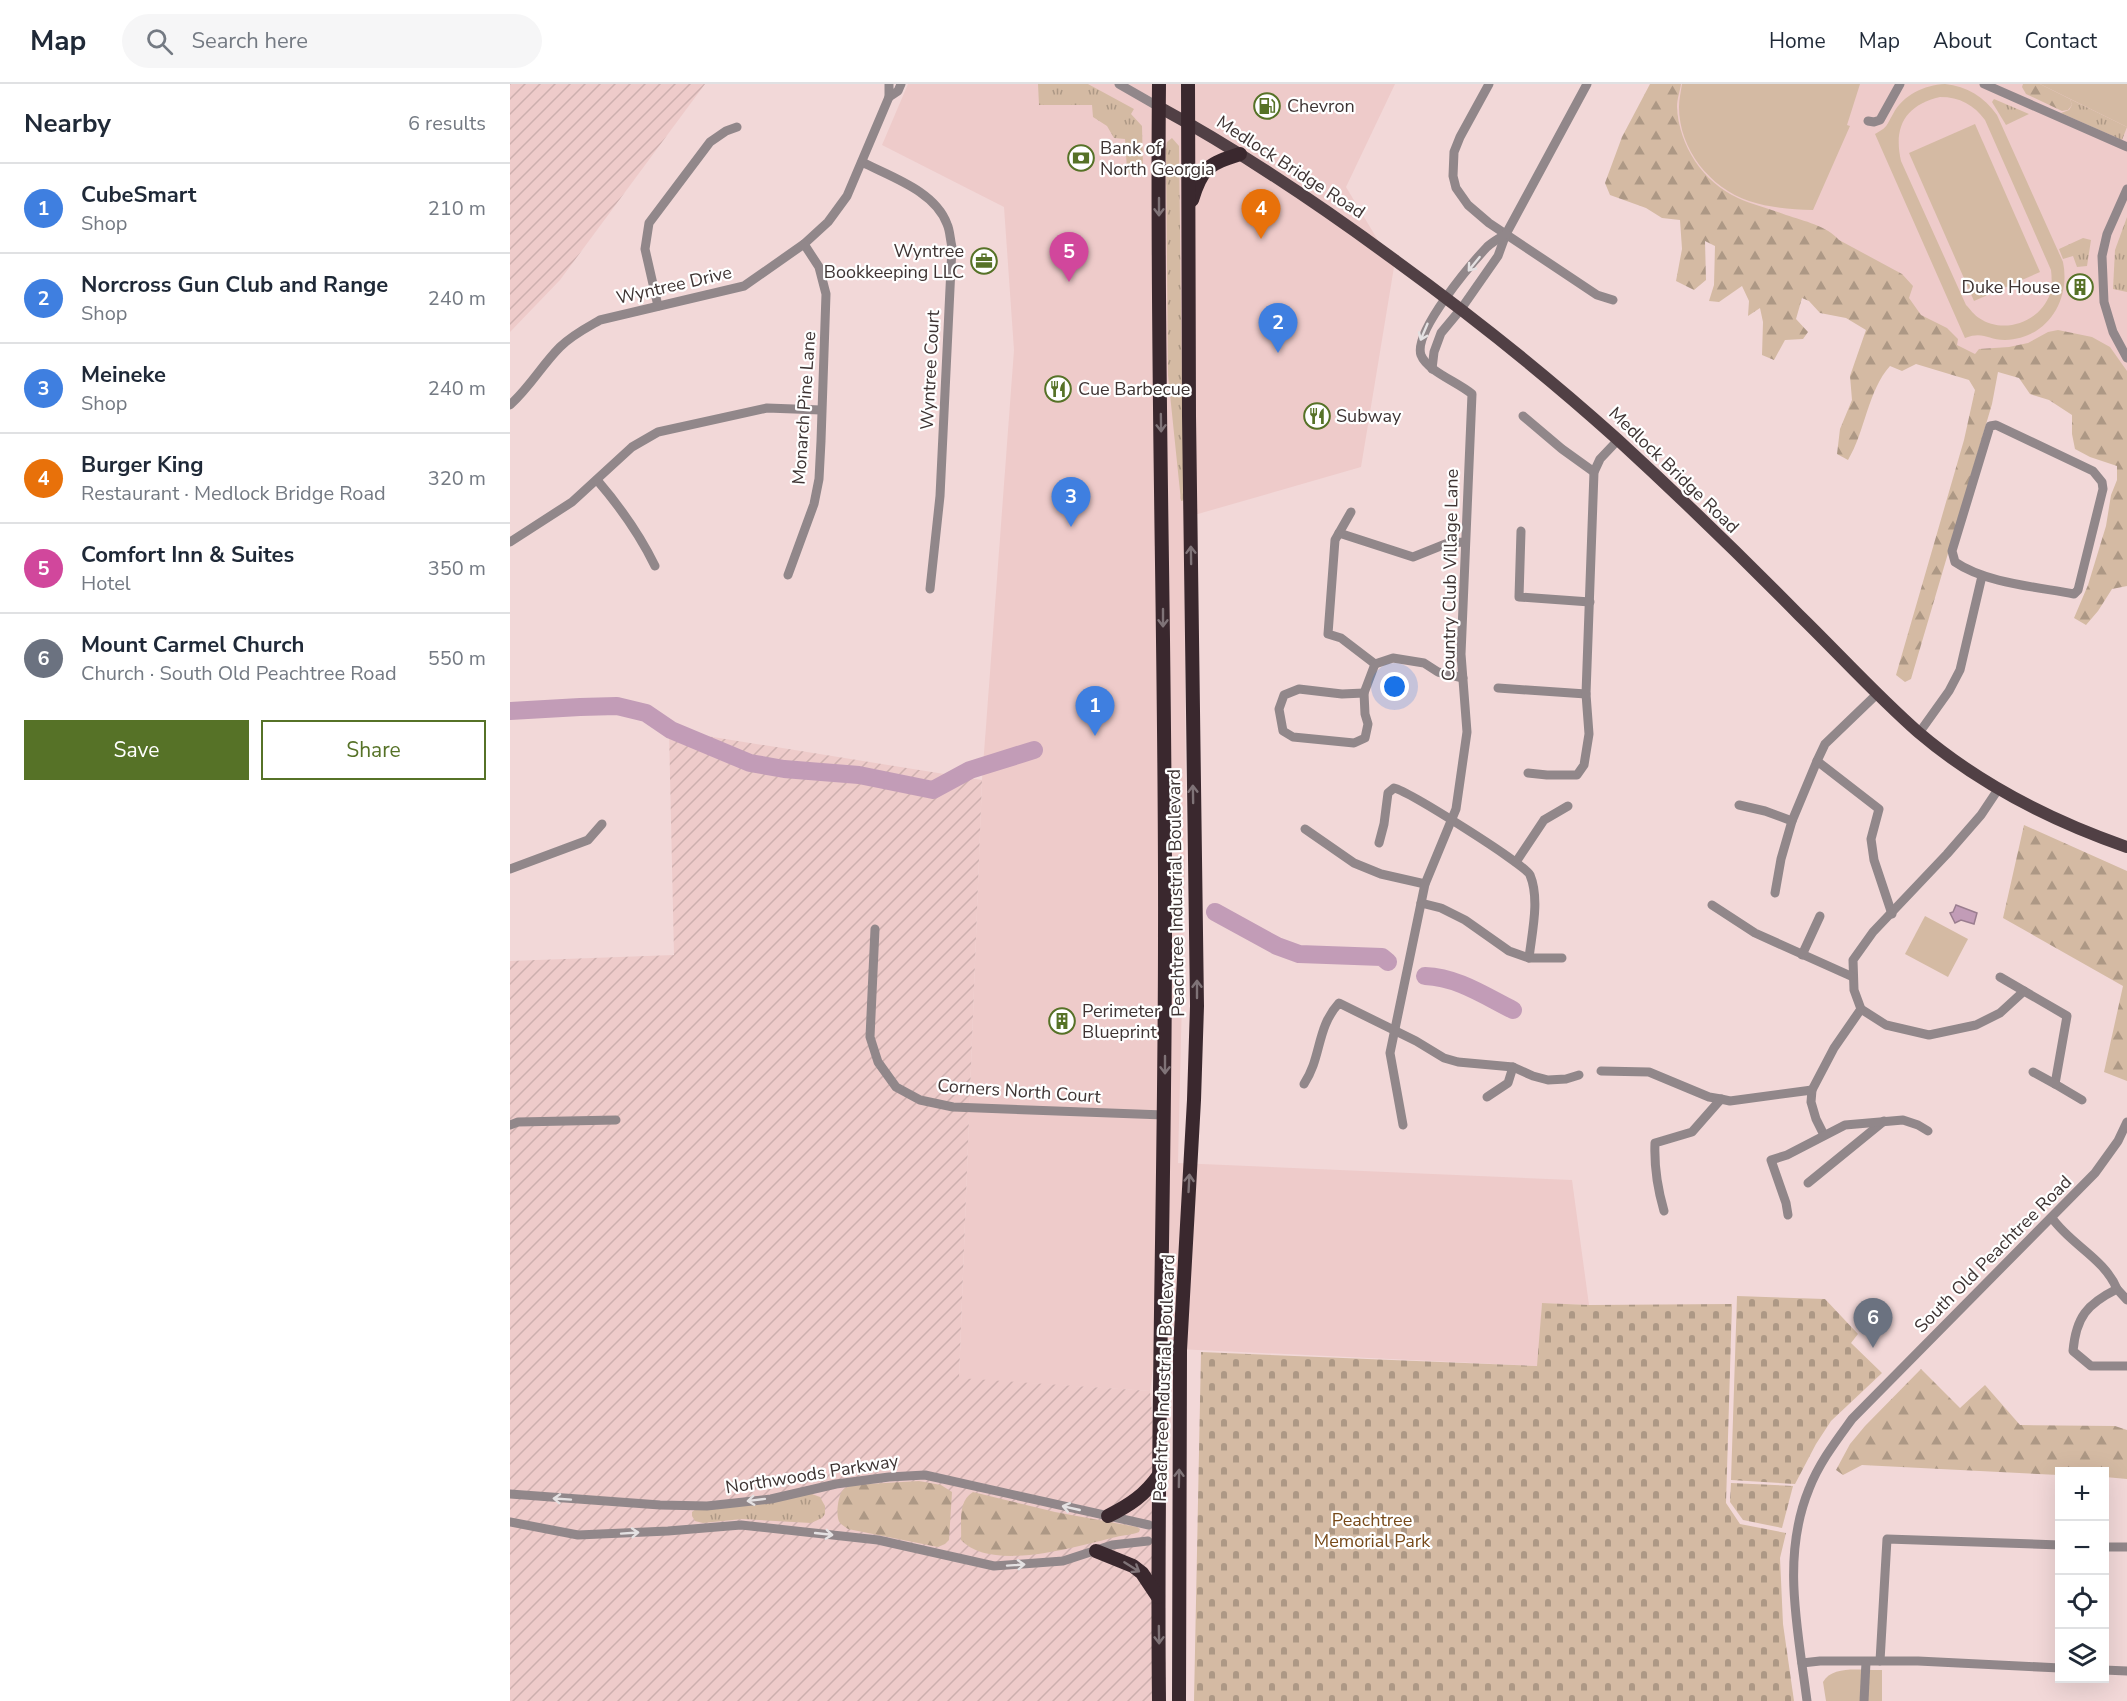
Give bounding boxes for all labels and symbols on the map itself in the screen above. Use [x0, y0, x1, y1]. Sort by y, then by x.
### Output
fuel station icon: Chevron [1252, 91, 1282, 121]
place label: Chevron [1287, 94, 1355, 118]
street label: Medlock Bridge Road [1212, 110, 1370, 224]
place label: Bank of North Georgia [1100, 136, 1215, 181]
bank icon: Bank of North Georgia [1066, 143, 1096, 173]
pin: 4 [1242, 190, 1281, 239]
one-way arrow [1153, 197, 1165, 217]
pin: 5 [1050, 232, 1088, 282]
place label: Wyntree Bookkeeping LLC [824, 239, 964, 284]
office icon: Wyntree Bookkeeping LLC [969, 246, 999, 276]
one-way arrow [1468, 255, 1481, 271]
street label: Wyntree Drive [614, 260, 734, 310]
building icon: Duke House [2065, 272, 2095, 302]
place label: Duke House [1962, 275, 2060, 299]
pin: 2 [1258, 304, 1298, 353]
street label: Wyntree Court [915, 309, 945, 431]
one-way arrow [1418, 323, 1429, 341]
street label: Monarch Pine Lane [787, 330, 821, 486]
restaurant icon: Cue Barbecue [1043, 374, 1073, 404]
place label: Cue Barbecue [1078, 377, 1190, 401]
restaurant icon: Subway [1302, 401, 1332, 431]
street label: Medlock Bridge Road [1604, 401, 1744, 539]
place label: Subway [1336, 404, 1402, 428]
one-way arrow [1155, 413, 1167, 433]
street label: Country Club Village Lane [1436, 469, 1464, 681]
pin: 3 [1052, 478, 1090, 527]
one-way arrow [1185, 545, 1196, 565]
one-way arrow [1157, 607, 1169, 627]
your location [1380, 672, 1409, 701]
pin: 1 [1076, 686, 1114, 736]
street label: Peachtree Industrial Boulevard [1162, 769, 1190, 1017]
one-way arrow [1188, 784, 1199, 804]
one-way arrow [1191, 979, 1202, 999]
place label: Perimeter Blueprint [1082, 999, 1161, 1044]
building icon: Perimeter Blueprint [1047, 1006, 1077, 1036]
one-way arrow [1159, 1054, 1171, 1074]
street label: Corners North Court [937, 1073, 1102, 1109]
street label: South Old Peachtree Road [1909, 1170, 2077, 1338]
one-way arrow [1184, 1174, 1195, 1194]
street label: Peachtree Industrial Boulevard [1148, 1254, 1180, 1502]
pin: 6 [1854, 1298, 1892, 1348]
street label: Northwoods Parkway [724, 1448, 901, 1500]
one-way arrow [1173, 1468, 1184, 1488]
one-way arrow [552, 1493, 572, 1504]
one-way arrow [747, 1495, 767, 1506]
one-way arrow [1062, 1502, 1082, 1513]
park label: Peachtree Memorial Park [1314, 1508, 1431, 1553]
one-way arrow [620, 1528, 640, 1539]
one-way arrow [814, 1528, 834, 1539]
one-way arrow [1006, 1559, 1026, 1570]
one-way arrow [1123, 1561, 1140, 1573]
one-way arrow [1153, 1625, 1164, 1645]

